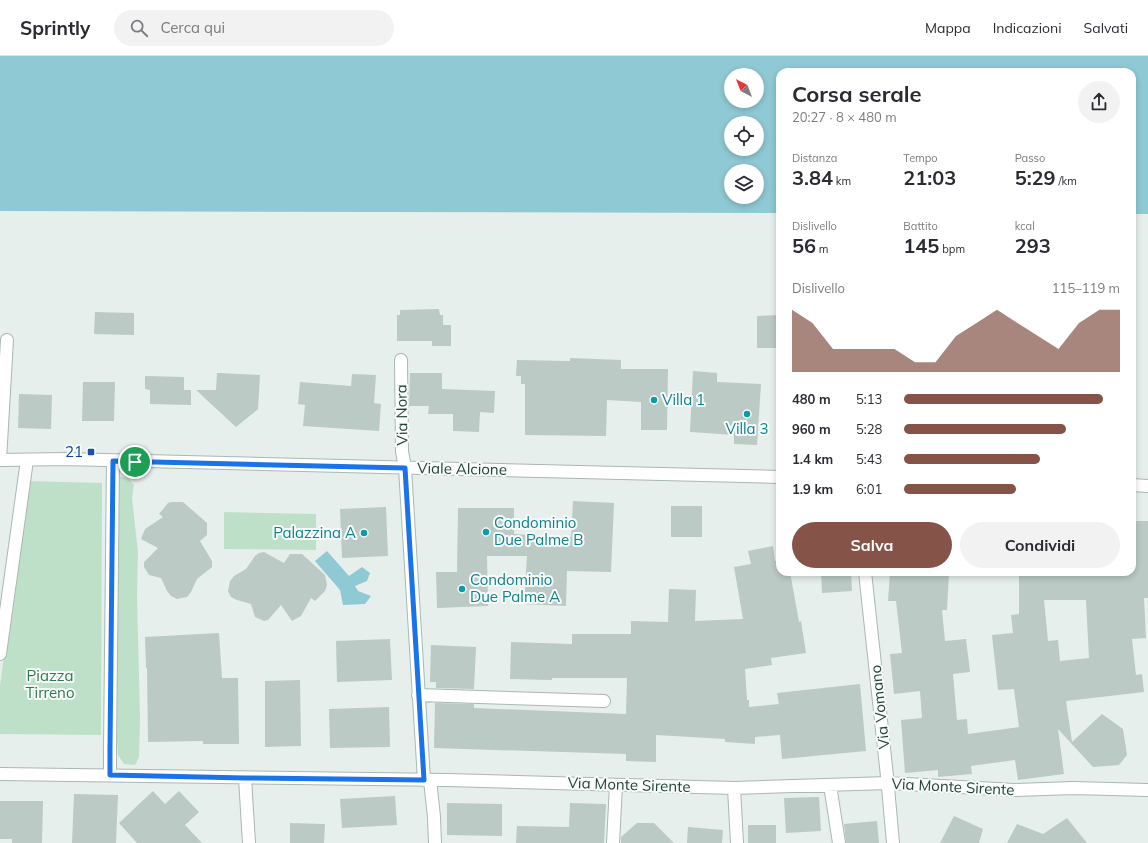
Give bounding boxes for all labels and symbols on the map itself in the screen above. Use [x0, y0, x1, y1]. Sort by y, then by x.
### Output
north arrow [724, 68, 764, 108]
street label: Via Nora [391, 384, 412, 446]
place label: Villa 1 [662, 390, 705, 409]
marker: Villa 1 [649, 395, 659, 405]
marker: Villa 3 [742, 409, 752, 419]
place label: Villa 3 [725, 419, 769, 438]
place label: 21 [65, 442, 83, 461]
pin [118, 445, 152, 479]
marker: 21 [86, 447, 96, 457]
street label: Viale Alcione [417, 458, 507, 479]
place label: Condominio Due Palme B [494, 513, 583, 549]
place label: Palazzina A [273, 523, 356, 542]
marker: Condominio Due Palme B [481, 527, 491, 537]
marker: Palazzina A [359, 528, 369, 538]
place label: Condominio Due Palme A [470, 570, 560, 606]
marker: Condominio Due Palme A [457, 584, 467, 594]
street label: Via Vomano [866, 664, 893, 750]
park label: Piazza Tirreno [26, 666, 74, 702]
street label: Via Monte Sirente [567, 773, 691, 796]
street label: Via Monte Sirente [891, 774, 1015, 799]

